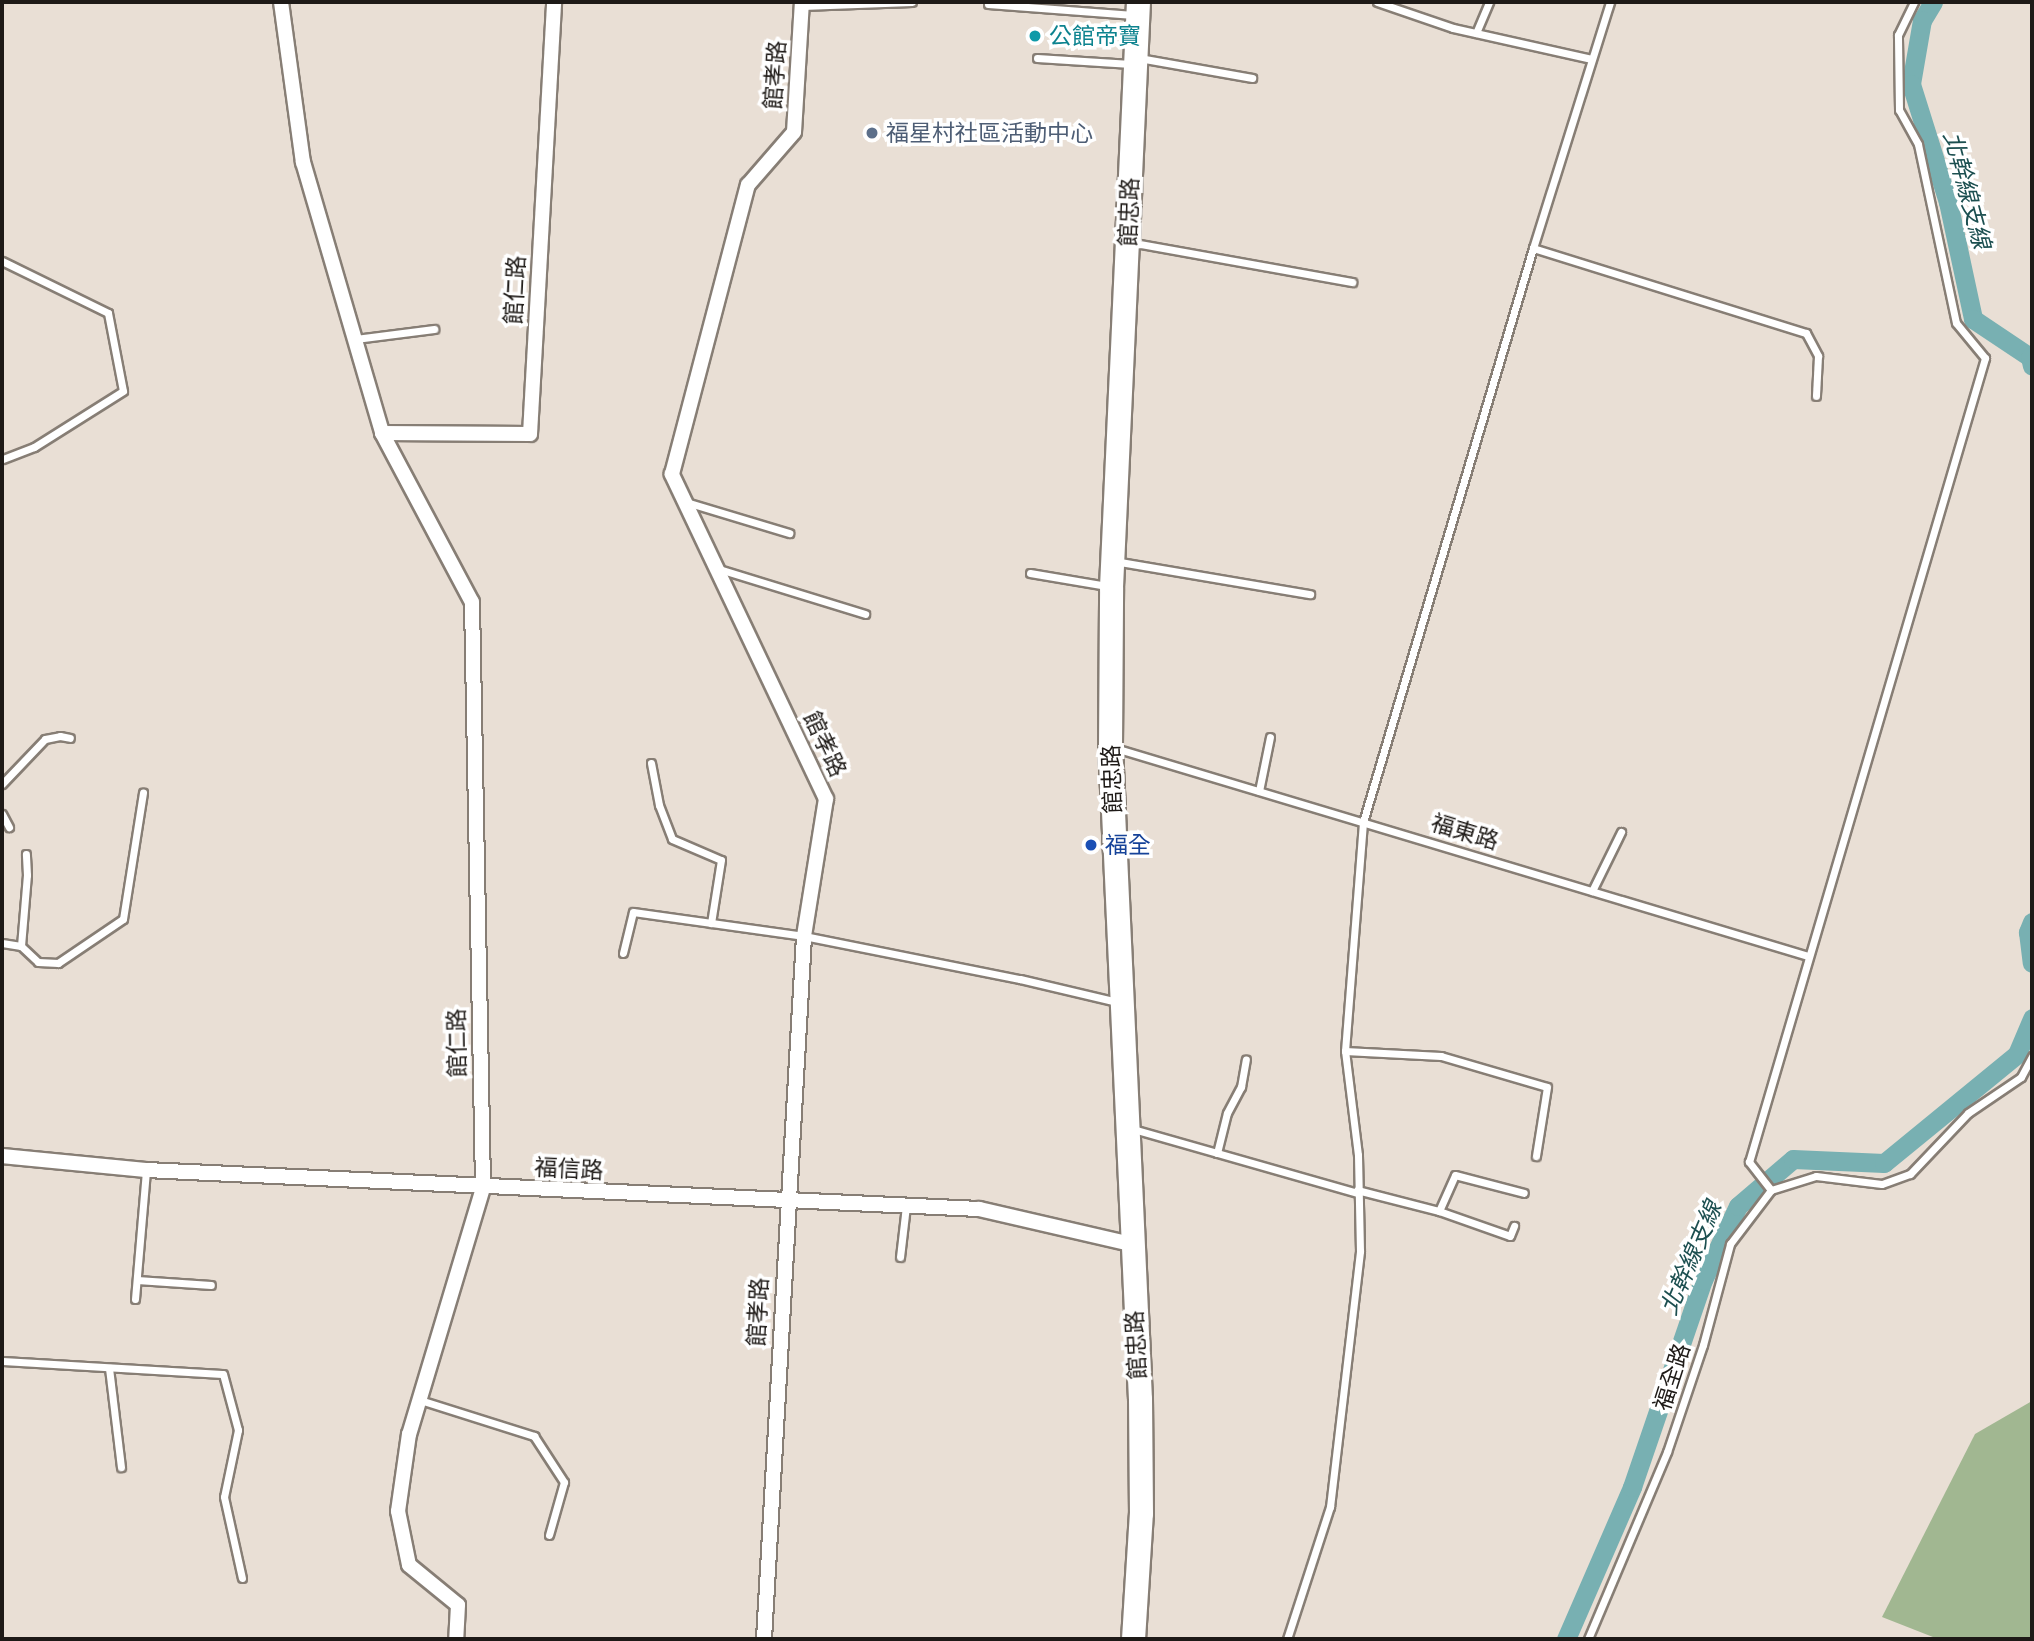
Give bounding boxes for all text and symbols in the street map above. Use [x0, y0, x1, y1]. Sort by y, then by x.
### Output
place label: 公館帝寶 [1049, 22, 1141, 50]
marker: 公館帝寶 [1027, 28, 1043, 44]
street label: 館孝路 [759, 40, 791, 110]
place label: 福星村社區活動中心 [886, 119, 1093, 147]
marker: 福星村社區活動中心 [864, 125, 880, 141]
water label: 北幹線支線 [1938, 128, 1996, 252]
street label: 館忠路 [1114, 177, 1144, 247]
street label: 館仁路 [499, 255, 531, 325]
street label: 館孝路 [798, 707, 852, 781]
street label: 館忠路 [1097, 744, 1127, 814]
street label: 福東路 [1428, 809, 1502, 855]
place label: 福全 [1105, 831, 1151, 859]
marker: 福全 [1083, 837, 1099, 853]
street label: 館仁路 [443, 1008, 471, 1078]
street label: 福信路 [534, 1153, 604, 1185]
water label: 北幹線支線 [1654, 1197, 1728, 1319]
street label: 館孝路 [742, 1277, 774, 1347]
street label: 館忠路 [1120, 1310, 1152, 1380]
street label: 福全路 [1648, 1340, 1696, 1414]

